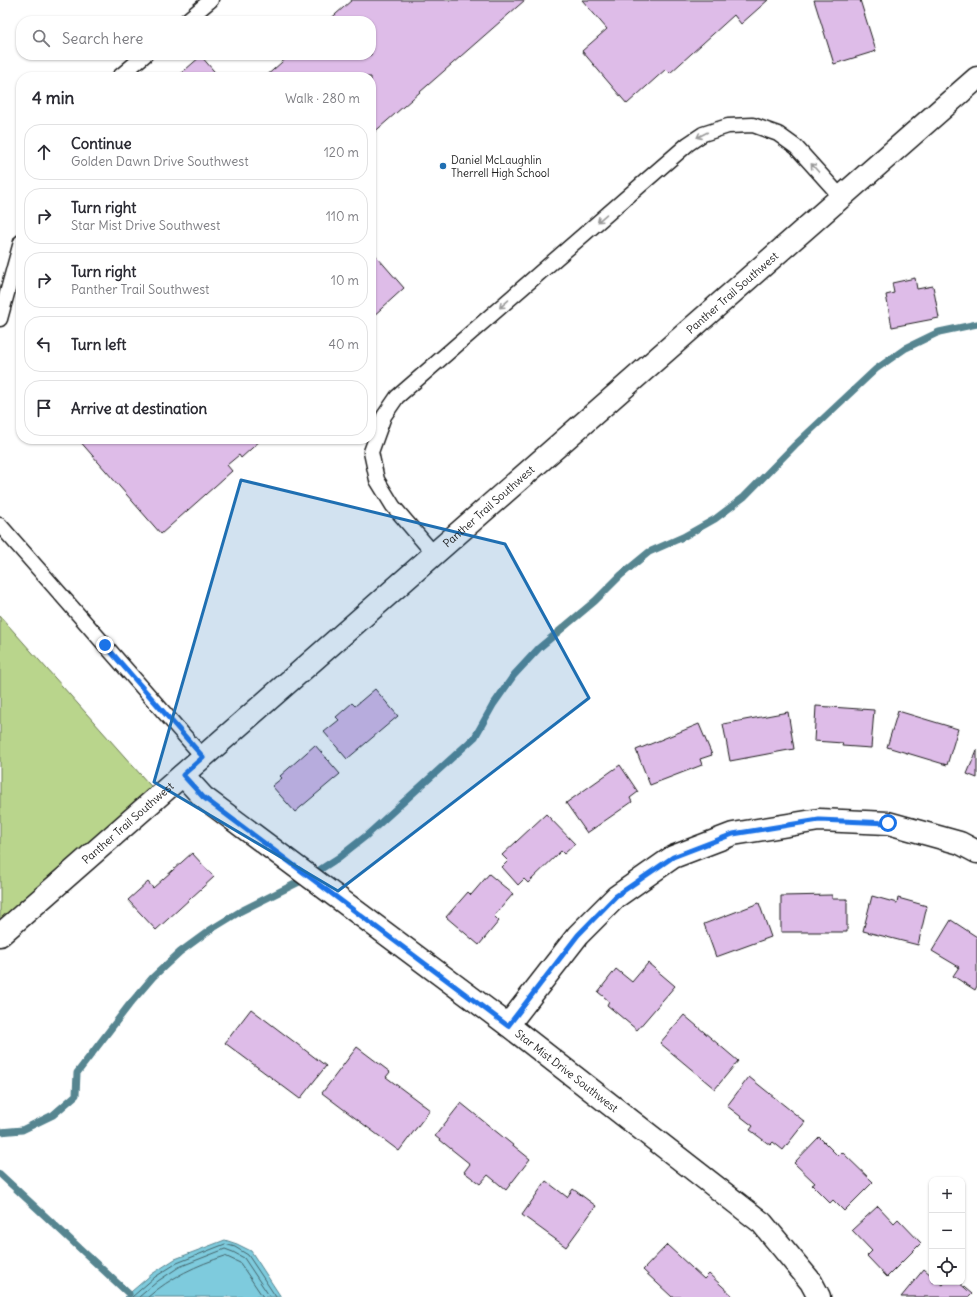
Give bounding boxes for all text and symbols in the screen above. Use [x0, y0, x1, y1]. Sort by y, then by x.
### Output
search box [16, 16, 376, 60]
icon: search [30, 27, 52, 49]
text: Search here [62, 29, 143, 48]
text: 4 min [32, 87, 74, 109]
text: Walk · 280 m [285, 90, 360, 107]
one-way arrow [696, 132, 708, 139]
text: Continue [71, 134, 132, 153]
icon: ahead [33, 141, 55, 163]
text: 120 m [324, 144, 359, 161]
text: Golden Dawn Drive Southwest [71, 153, 249, 170]
place label: Daniel McLaughlin Therrell High School [451, 153, 550, 180]
marker: Daniel McLaughlin Therrell High School [438, 161, 448, 171]
one-way arrow [810, 163, 820, 173]
text: Turn right [71, 198, 136, 217]
icon: right [33, 205, 55, 227]
text: 110 m [326, 208, 359, 225]
one-way arrow [597, 214, 608, 223]
text: Star Mist Drive Southwest [71, 217, 220, 234]
street label: Panther Trail Southwest [683, 249, 781, 337]
text: Turn right [71, 262, 136, 281]
icon: right [33, 269, 55, 291]
text: 10 m [331, 272, 359, 289]
text: Panther Trail Southwest [71, 281, 209, 298]
one-way arrow [499, 299, 510, 308]
icon: left [33, 333, 55, 355]
text: Turn left [71, 335, 126, 354]
text: 40 m [328, 336, 359, 353]
icon: arrive [33, 397, 55, 419]
text: Arrive at destination [71, 399, 207, 418]
street label: Panther Trail Southwest [440, 462, 538, 550]
route end [96, 636, 114, 654]
street label: Panther Trail Southwest [79, 779, 177, 867]
route start [879, 814, 897, 832]
street label: Star Mist Drive Southwest [513, 1026, 621, 1115]
map controls [929, 1177, 965, 1285]
button: + [929, 1177, 965, 1213]
button: − [929, 1213, 965, 1249]
button: locate [929, 1249, 965, 1285]

